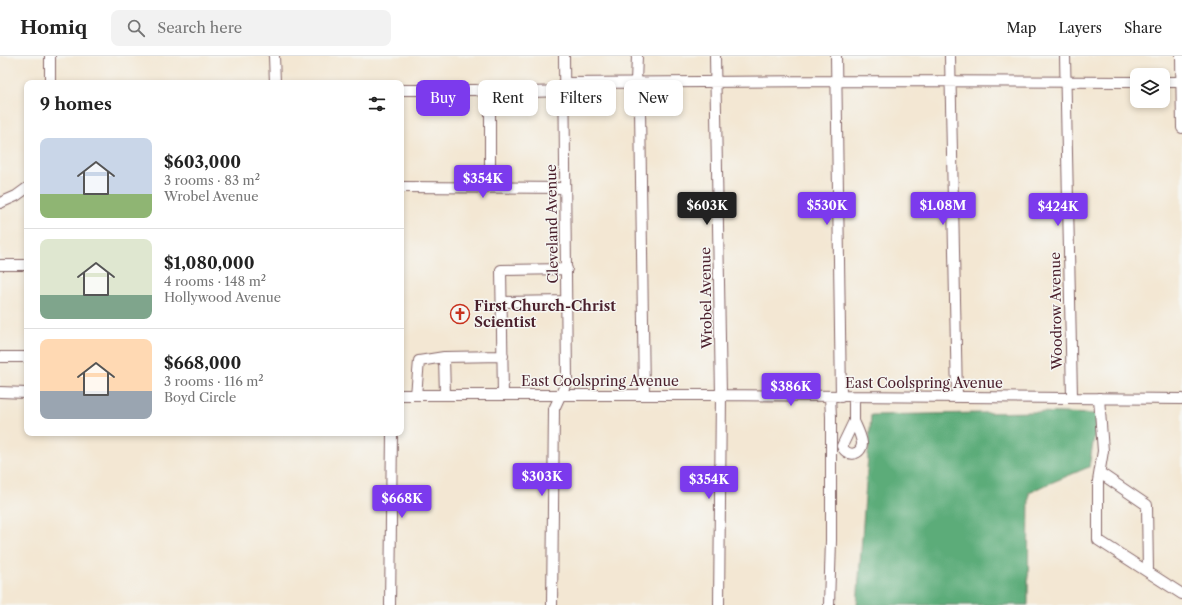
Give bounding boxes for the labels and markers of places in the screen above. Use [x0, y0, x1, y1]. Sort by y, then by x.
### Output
pin: $354K [455, 165, 511, 199]
pin: $603K [679, 192, 735, 226]
pin: $530K [799, 192, 855, 226]
pin: $1.08M [910, 192, 976, 226]
pin: $424K [1030, 193, 1086, 227]
place label: First Church-Christ Scientist [474, 297, 616, 331]
church icon: First Church-Christ Scientist [449, 303, 471, 325]
pin: $386K [763, 373, 819, 407]
pin: $303K [514, 463, 570, 497]
pin: $354K [681, 466, 737, 500]
pin: $668K [374, 485, 430, 519]

